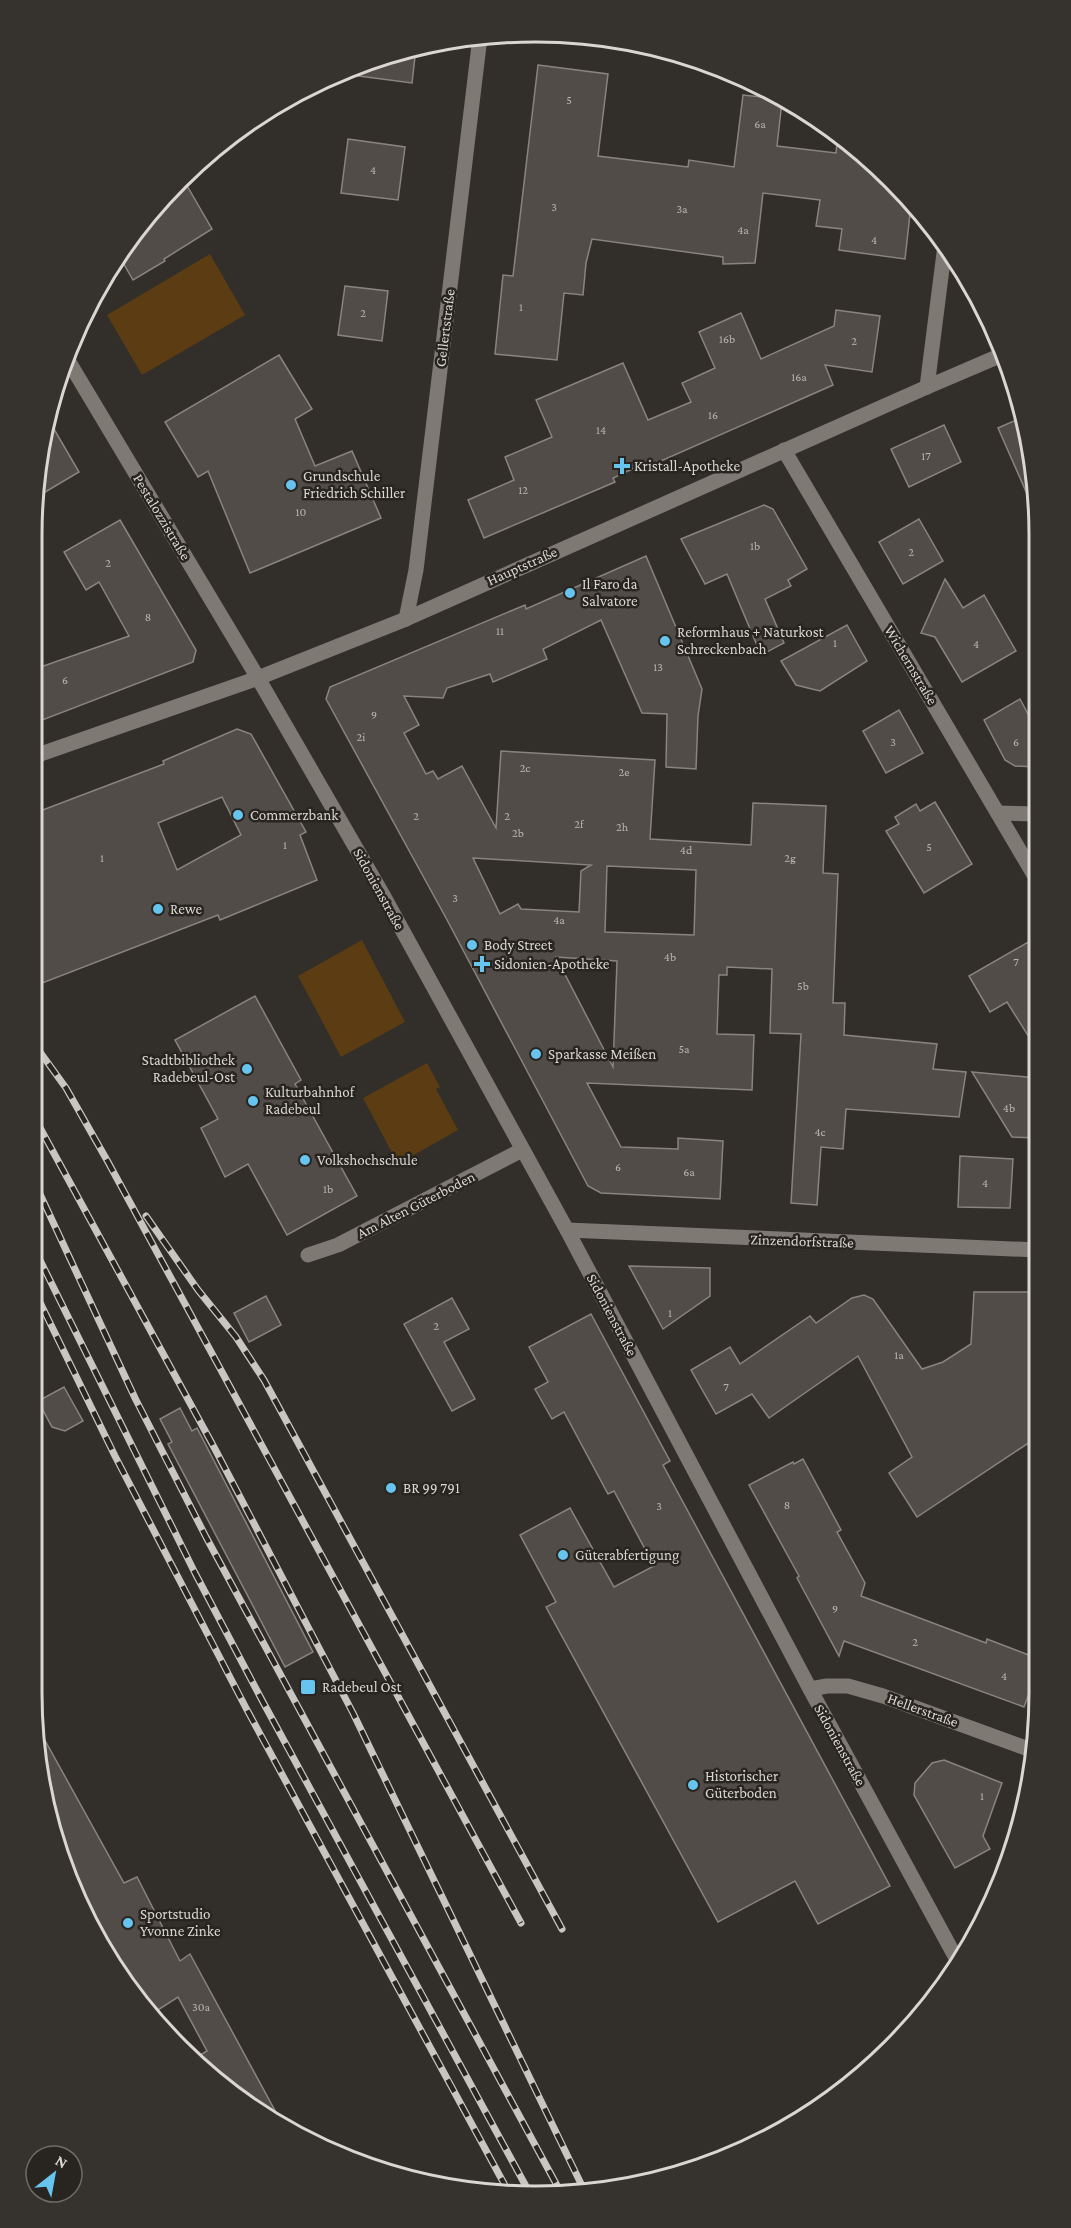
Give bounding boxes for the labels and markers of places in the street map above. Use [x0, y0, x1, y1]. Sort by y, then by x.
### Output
place label: Kristall-Apotheke [634, 458, 740, 475]
marker: Kristall-Apotheke [615, 459, 629, 473]
place label: Grundschule Friedrich Schiller [303, 468, 406, 501]
marker: Grundschule Friedrich Schiller [284, 478, 298, 492]
place label: Il Faro da Salvatore [582, 576, 638, 609]
marker: Il Faro da Salvatore [563, 586, 577, 600]
place label: Reformhaus + Naturkost Schreckenbach [677, 624, 825, 657]
marker: Reformhaus + Naturkost Schreckenbach [658, 634, 672, 648]
place label: Commerzbank [250, 807, 339, 823]
marker: Commerzbank [231, 808, 245, 822]
place label: Rewe [170, 901, 203, 917]
marker: Rewe [151, 902, 165, 916]
place label: Body Street [484, 937, 553, 954]
marker: Body Street [465, 938, 479, 952]
place label: Sidonien-Apotheke [494, 956, 610, 973]
marker: Sidonien-Apotheke [475, 957, 489, 971]
place label: Sparkasse Meißen [548, 1046, 656, 1063]
marker: Sparkasse Meißen [529, 1047, 543, 1061]
place label: Stadtbibliothek Radebeul-Ost [142, 1052, 236, 1085]
marker: Stadtbibliothek Radebeul-Ost [240, 1062, 254, 1076]
place label: Kulturbahnhof Radebeul [265, 1084, 356, 1117]
marker: Kulturbahnhof Radebeul [246, 1094, 260, 1108]
place label: Volkshochschule [317, 1152, 418, 1168]
marker: Volkshochschule [298, 1153, 312, 1167]
place label: BR 99 791 [403, 1480, 460, 1496]
marker: BR 99 791 [384, 1481, 398, 1495]
place label: Güterabfertigung [575, 1547, 679, 1564]
marker: Güterabfertigung [556, 1548, 570, 1562]
marker: Radebeul Ost [299, 1678, 317, 1696]
place label: Radebeul Ost [322, 1679, 403, 1695]
place label: Historischer Güterboden [705, 1768, 779, 1801]
marker: Historischer Güterboden [686, 1778, 700, 1792]
place label: Sportstudio Yvonne Zinke [140, 1906, 221, 1939]
marker: Sportstudio Yvonne Zinke [121, 1916, 135, 1930]

